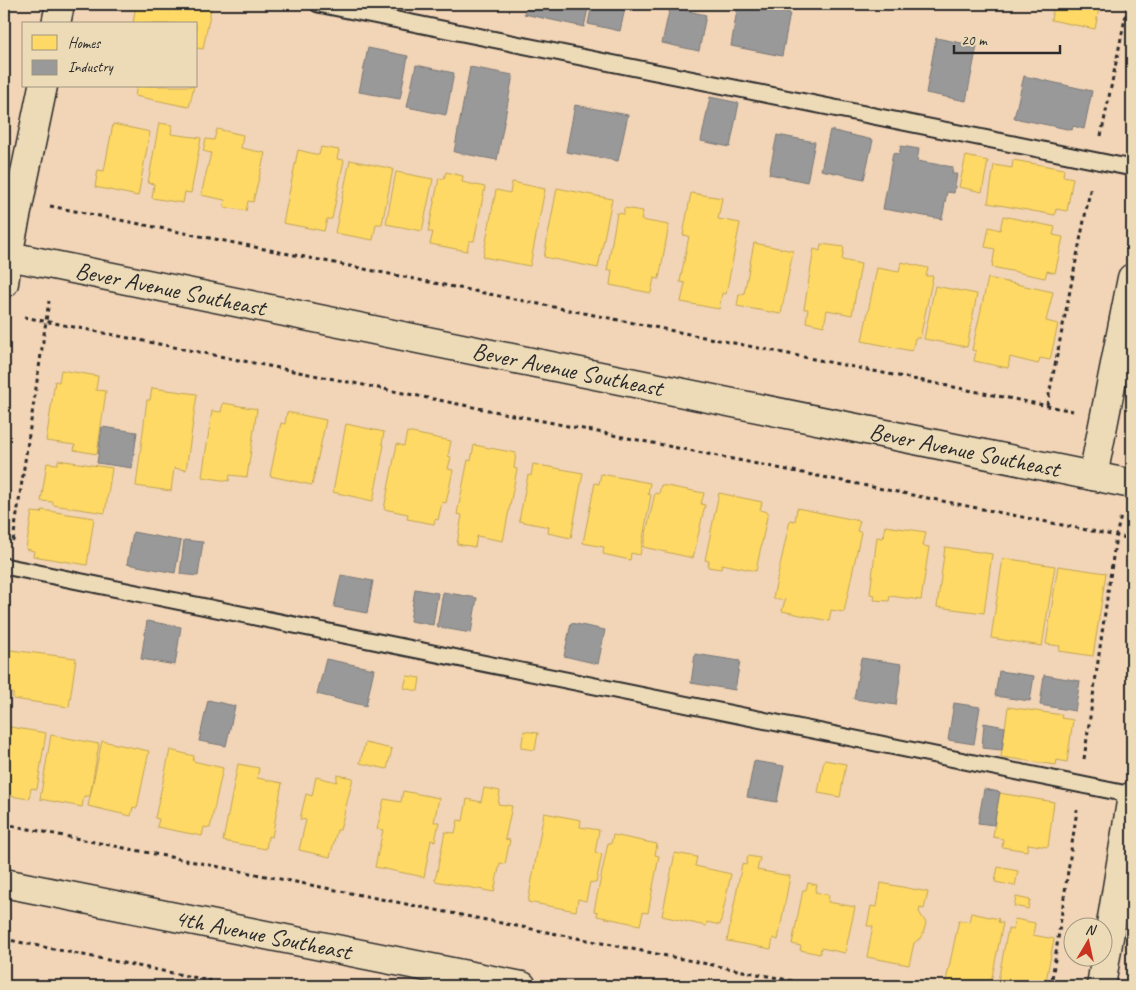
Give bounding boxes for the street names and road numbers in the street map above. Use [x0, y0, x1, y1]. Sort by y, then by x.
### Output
street label: Bever Avenue Southeast [73, 255, 270, 323]
street label: Bever Avenue Southeast [470, 335, 667, 404]
street label: Bever Avenue Southeast [867, 416, 1064, 484]
street label: 4th Avenue Southeast [172, 902, 356, 967]

